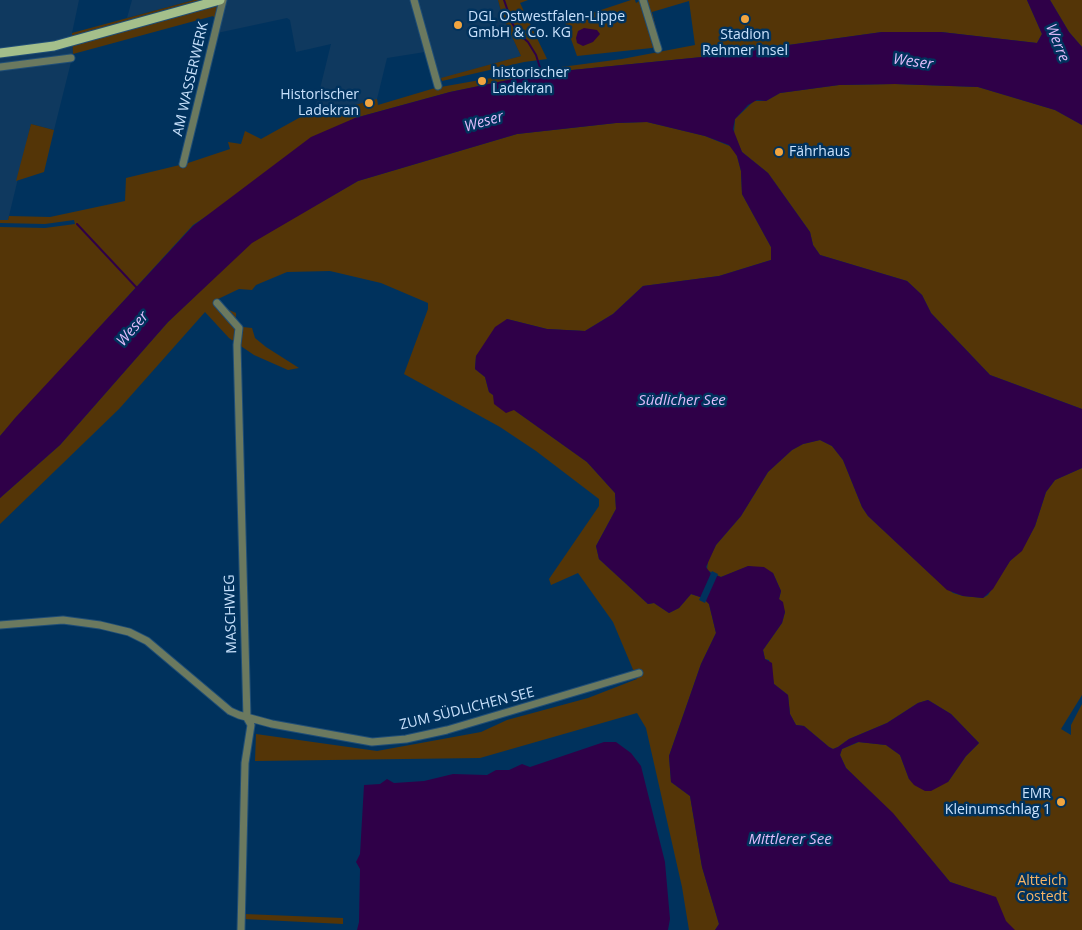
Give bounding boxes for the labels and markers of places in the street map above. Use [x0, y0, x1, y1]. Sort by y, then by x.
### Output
place label: DGL Ostwestfalen-Lippe GmbH & Co. KG [468, 9, 625, 41]
marker: Stadion Rehmer Insel [739, 13, 751, 25]
marker: DGL Ostwestfalen-Lippe GmbH & Co. KG [452, 19, 464, 31]
place label: Stadion Rehmer Insel [702, 27, 788, 59]
place label: historischer Ladekran [492, 65, 569, 98]
marker: historischer Ladekran [476, 75, 488, 87]
place label: Historischer Ladekran [280, 87, 359, 120]
marker: Historischer Ladekran [363, 97, 375, 109]
place label: Fährhaus [789, 144, 850, 160]
marker: Fährhaus [773, 146, 785, 158]
place label: EMR Kleinumschlag 1 [945, 786, 1051, 819]
marker: EMR Kleinumschlag 1 [1055, 796, 1067, 808]

